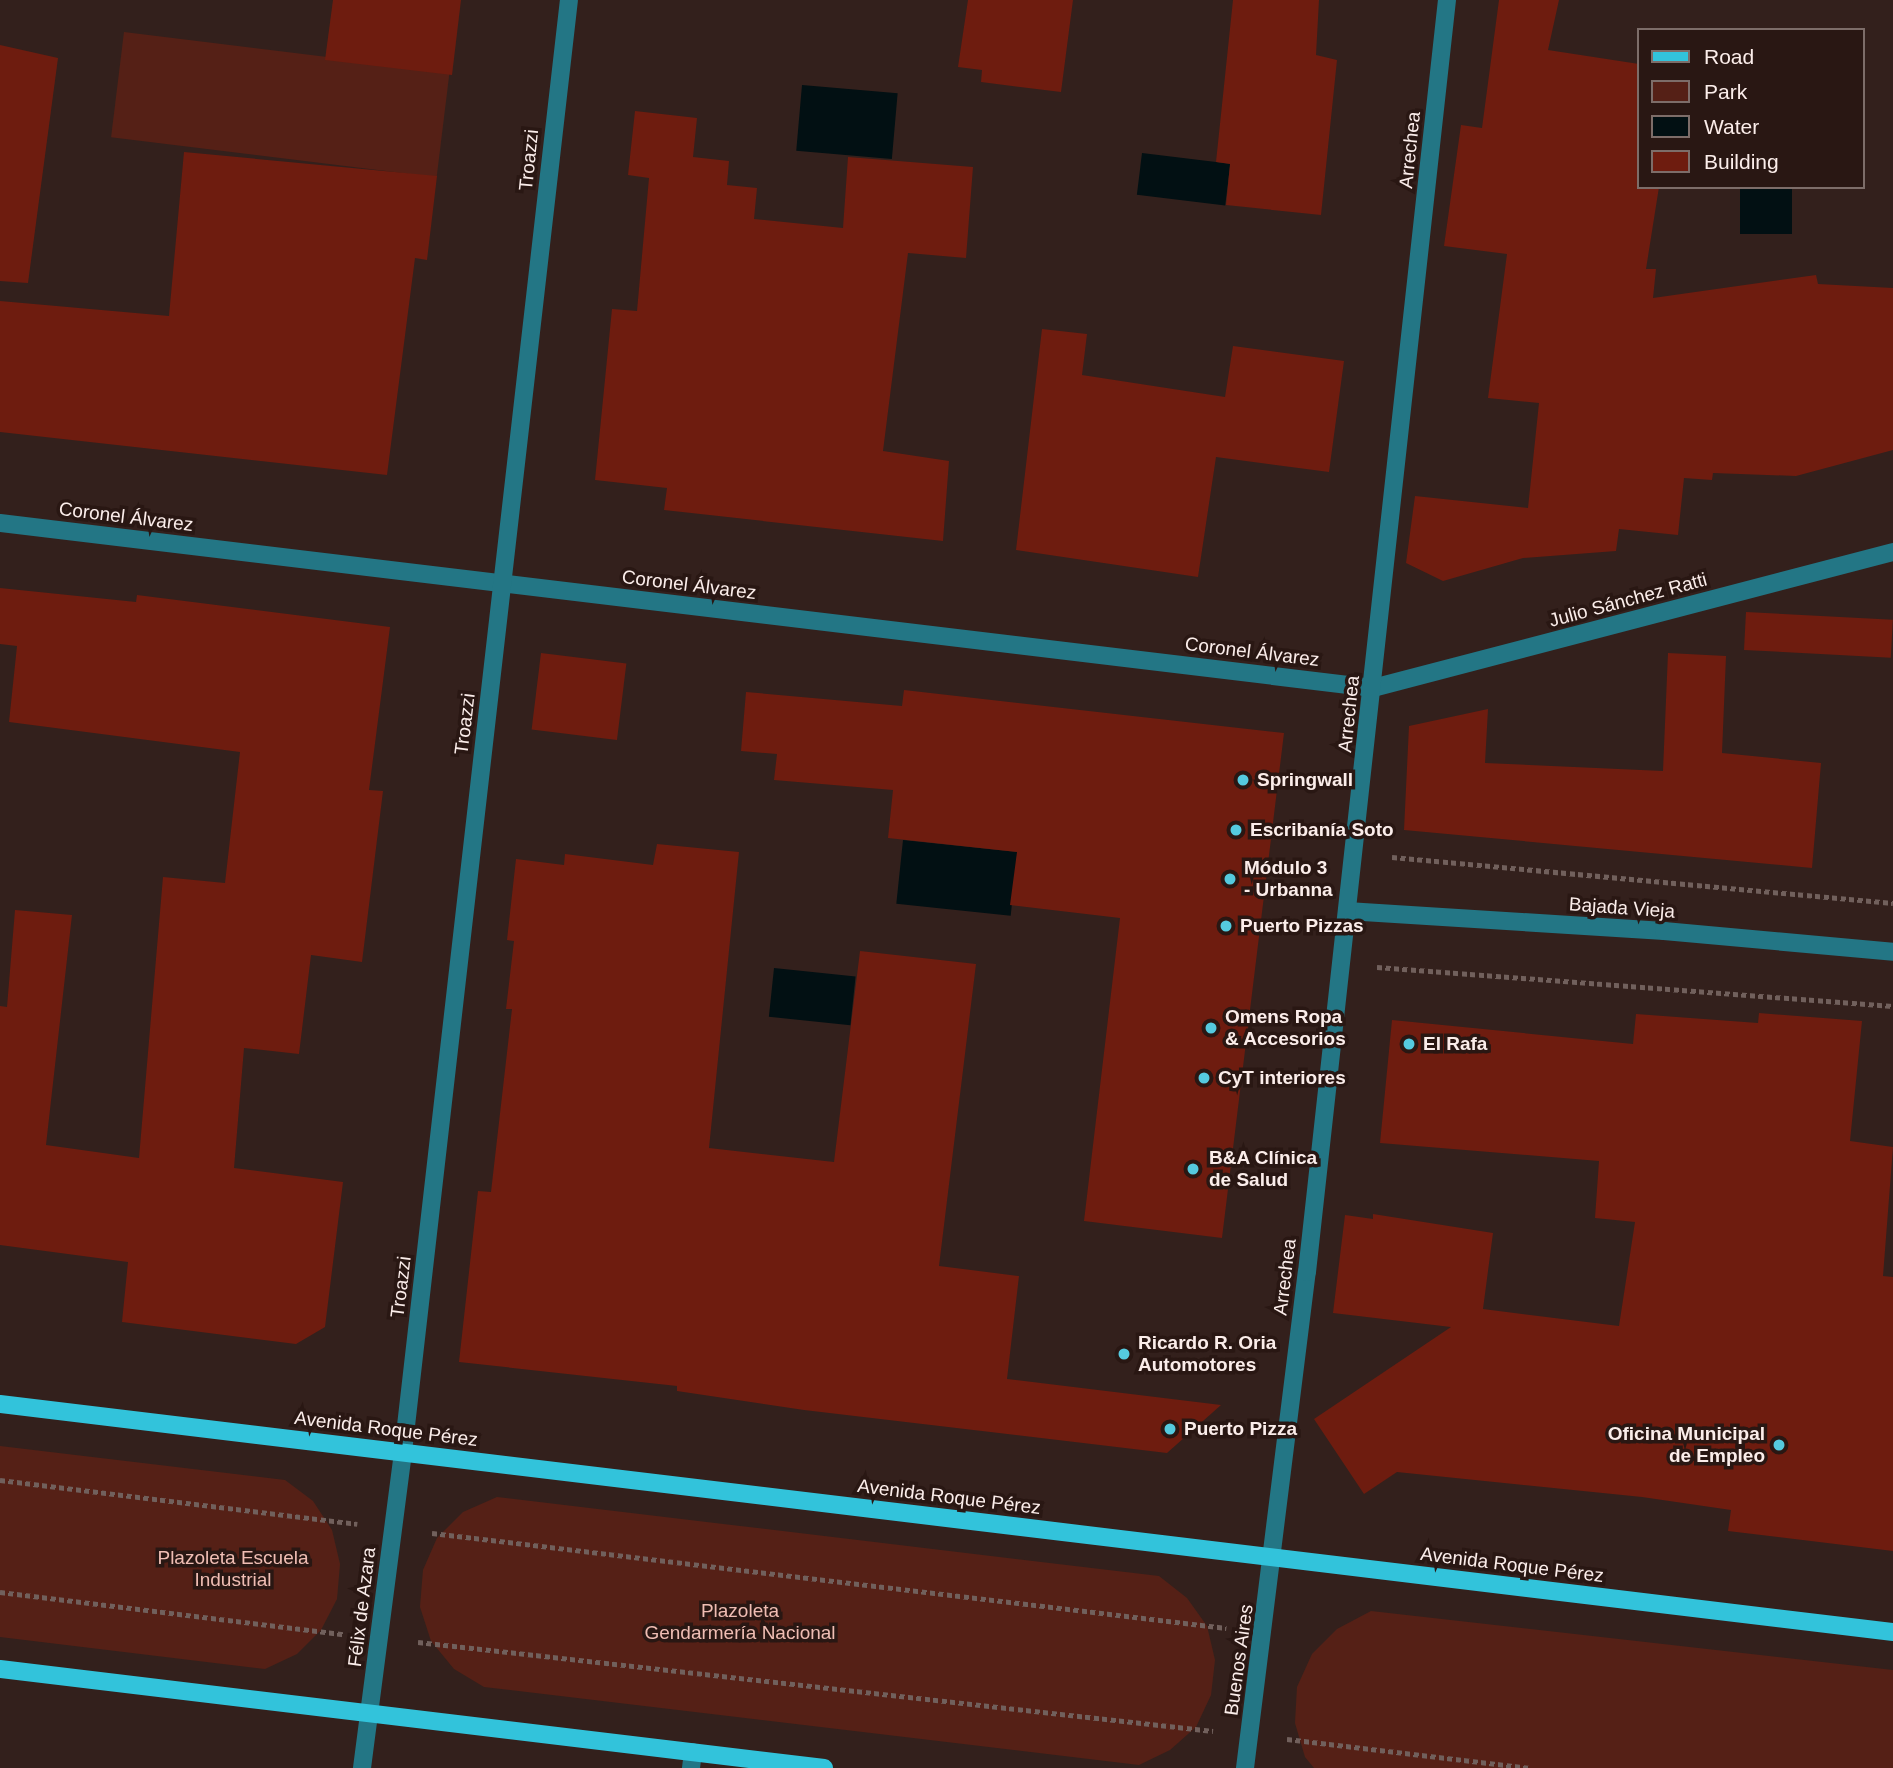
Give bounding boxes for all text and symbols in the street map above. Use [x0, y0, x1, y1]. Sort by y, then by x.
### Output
legend [1638, 28, 1865, 189]
text: Road [1704, 45, 1754, 68]
text: Park [1704, 80, 1747, 103]
street label: Arrechea [1395, 110, 1425, 190]
text: Water [1704, 115, 1759, 138]
street label: Troazzi [514, 128, 544, 192]
text: Building [1704, 150, 1779, 173]
street label: Coronel Álvarez [58, 497, 194, 537]
street label: Coronel Álvarez [621, 565, 757, 605]
street label: Julio Sánchez Ratti [1546, 568, 1710, 632]
street label: Coronel Álvarez [1184, 632, 1320, 672]
street label: Arrechea [1334, 674, 1364, 754]
street label: Troazzi [450, 692, 480, 756]
place label: Springwall [1257, 769, 1353, 791]
marker: Springwall [1235, 772, 1251, 788]
place label: Escribanía Soto [1250, 819, 1394, 841]
marker: Escribanía Soto [1228, 822, 1244, 838]
place label: Módulo 3 - Urbanna [1244, 857, 1333, 901]
marker: Módulo 3 - Urbanna [1222, 871, 1238, 887]
street label: Bajada Vieja [1568, 893, 1676, 923]
place label: Puerto Pizzas [1240, 915, 1364, 937]
marker: Puerto Pizzas [1218, 918, 1234, 934]
place label: Omens Ropa & Accesorios [1225, 1006, 1346, 1050]
marker: Omens Ropa & Accesorios [1203, 1020, 1219, 1036]
place label: El Rafa [1423, 1033, 1487, 1055]
marker: El Rafa [1401, 1036, 1417, 1052]
place label: CyT interiores [1218, 1067, 1346, 1089]
marker: CyT interiores [1196, 1070, 1212, 1086]
place label: B&A Clínica de Salud [1209, 1147, 1318, 1191]
marker: B&A Clínica de Salud [1183, 1159, 1203, 1179]
street label: Arrechea [1269, 1237, 1301, 1317]
street label: Troazzi [386, 1255, 416, 1319]
place label: Ricardo R. Oria Automotores [1138, 1332, 1276, 1376]
marker: Ricardo R. Oria Automotores [1116, 1346, 1132, 1362]
street label: Avenida Roque Pérez [293, 1406, 479, 1452]
place label: Puerto Pizza [1184, 1418, 1297, 1440]
marker: Puerto Pizza [1162, 1421, 1178, 1437]
place label: Oficina Municipal de Empleo [1608, 1423, 1765, 1467]
marker: Oficina Municipal de Empleo [1771, 1437, 1787, 1453]
street label: Avenida Roque Pérez [856, 1474, 1042, 1520]
street label: Avenida Roque Pérez [1419, 1542, 1605, 1588]
street label: Félix de Azara [343, 1545, 381, 1669]
park label: Plazoleta Escuela Industrial [157, 1547, 309, 1591]
park label: Plazoleta Gendarmería Nacional [644, 1600, 836, 1644]
street label: Buenos Aires [1220, 1602, 1258, 1718]

